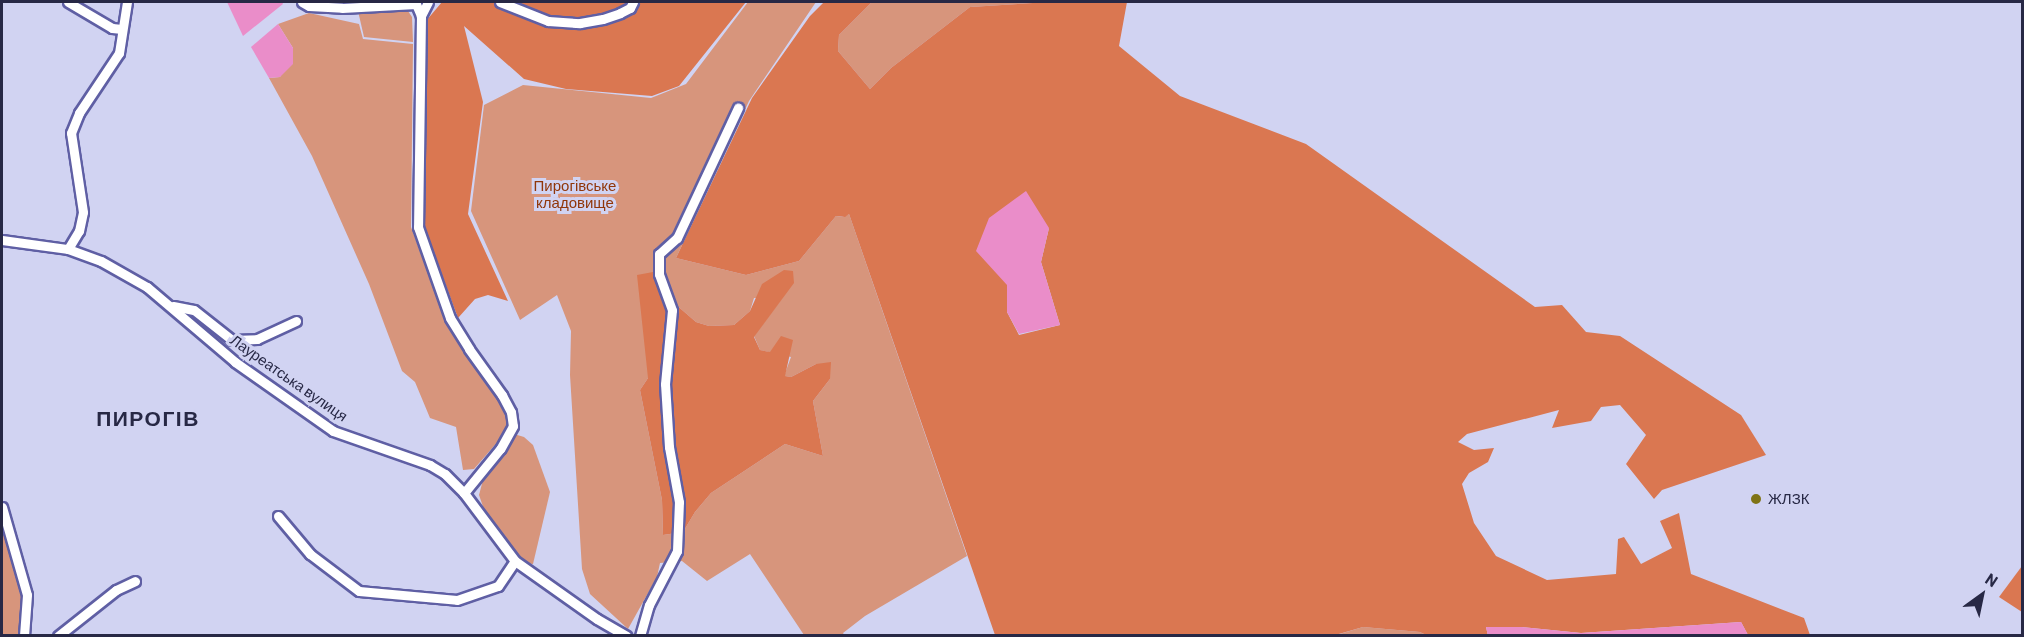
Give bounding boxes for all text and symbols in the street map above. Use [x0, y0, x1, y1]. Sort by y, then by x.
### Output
park label: Пирогівське кладовище [534, 176, 616, 211]
street label: Лауреатська вулиця [227, 331, 351, 425]
district label: ПИРОГІВ [96, 405, 200, 431]
place label: ЖЛЗК [1768, 490, 1809, 508]
marker: ЖЛЗК [1749, 492, 1763, 506]
north arrow [1952, 565, 2012, 625]
text: N [1982, 569, 2002, 590]

